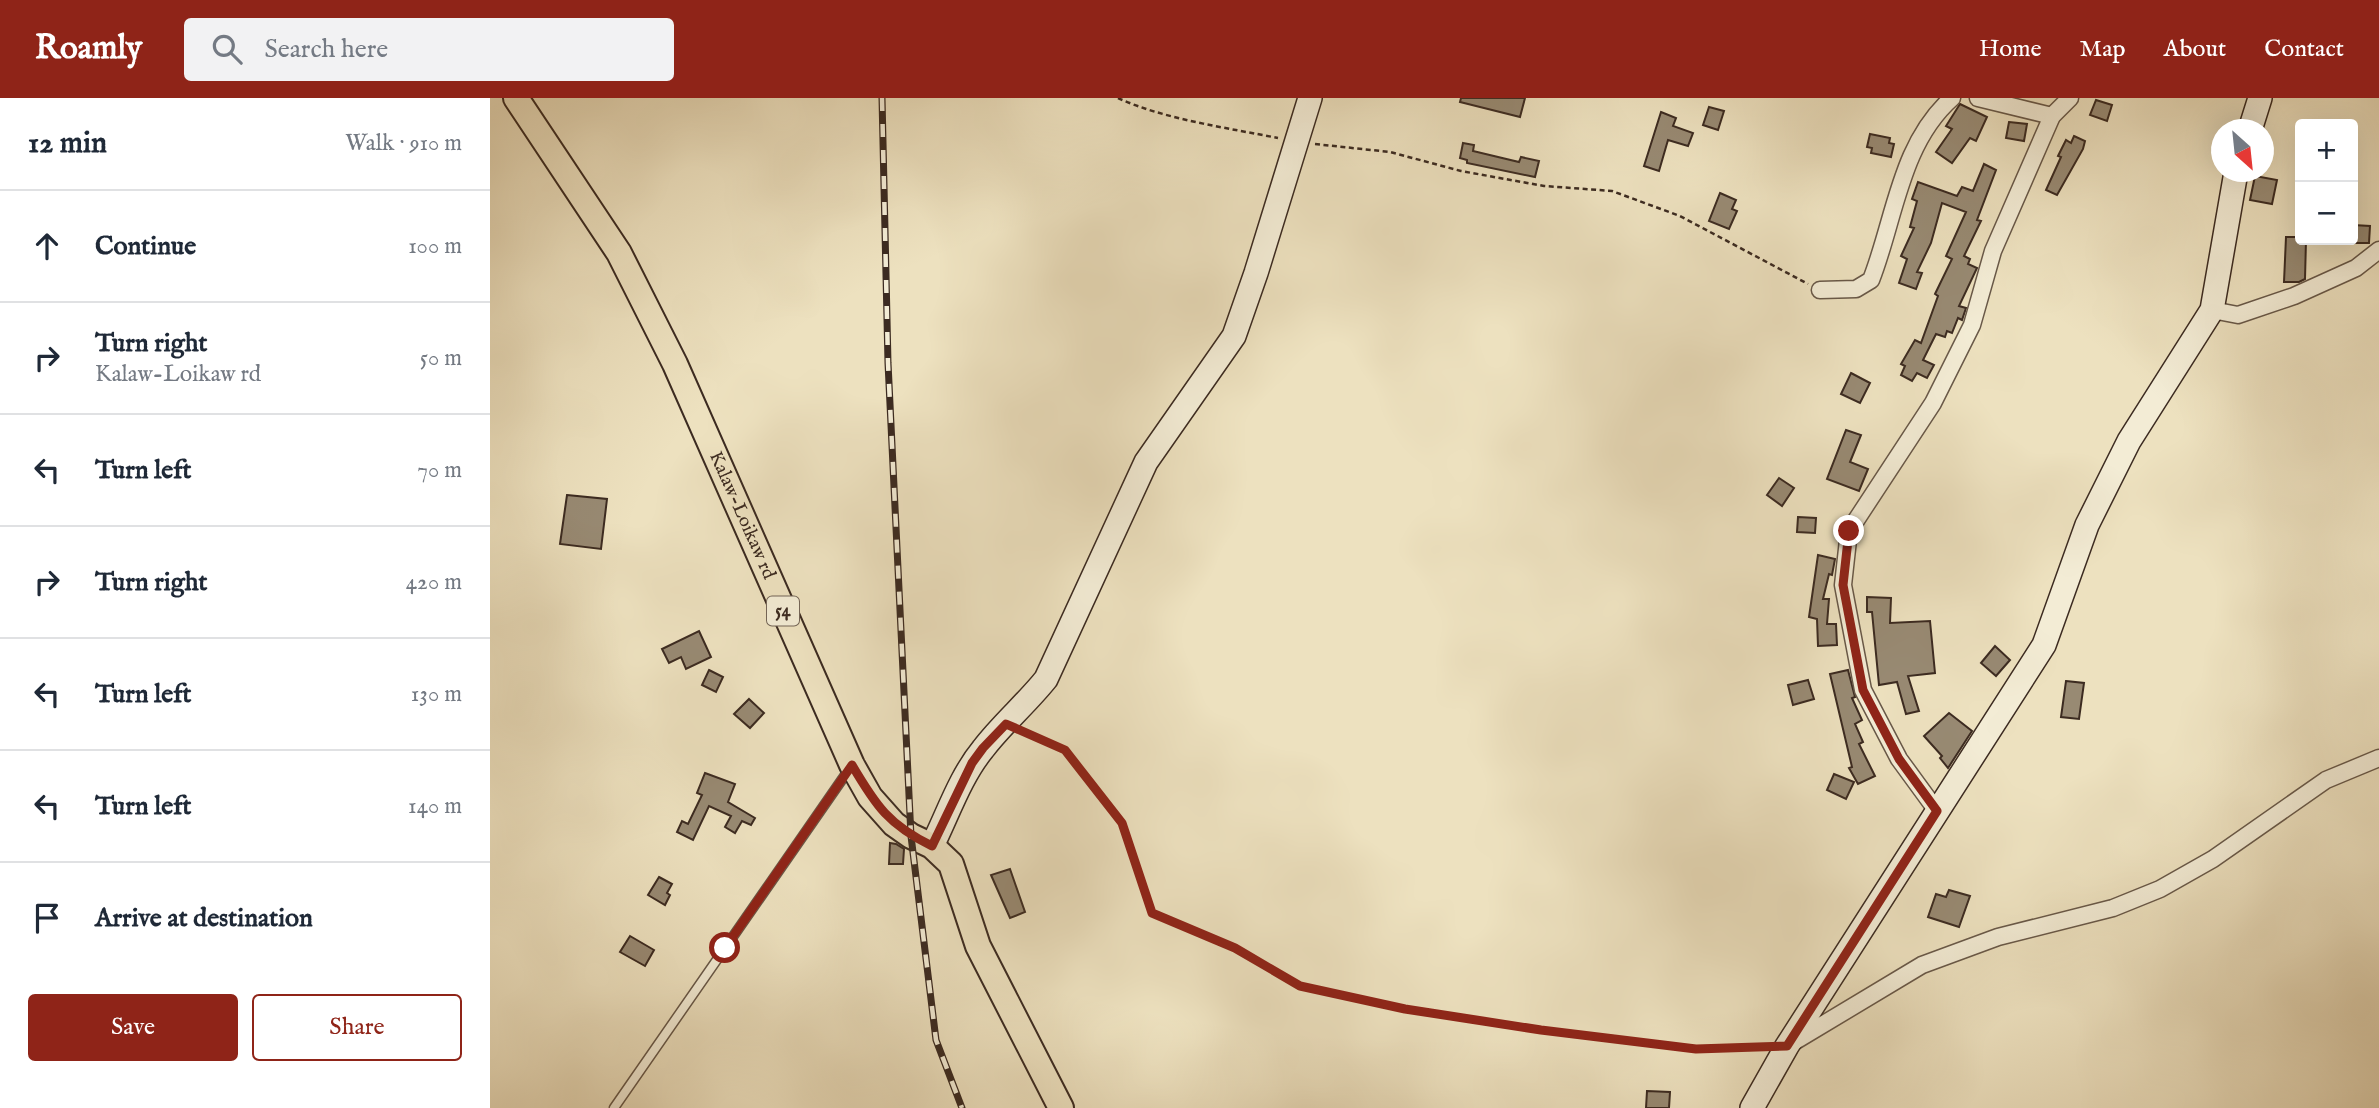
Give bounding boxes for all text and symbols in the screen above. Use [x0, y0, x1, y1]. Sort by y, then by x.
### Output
search box [184, 18, 674, 81]
text: Roamly [35, 28, 142, 70]
icon: search [208, 30, 246, 68]
text: Search here [264, 33, 388, 66]
text: Home [1979, 34, 2042, 65]
text: Map [2080, 34, 2126, 65]
text: About [2164, 34, 2226, 65]
text: Contact [2264, 34, 2344, 65]
north arrow [2211, 119, 2274, 182]
map controls [2295, 119, 2358, 245]
button: + [2295, 119, 2358, 182]
text: 12 min [28, 125, 107, 163]
text: Walk · 910 m [345, 129, 462, 158]
button: − [2295, 182, 2358, 245]
icon: ahead [28, 227, 66, 265]
text: Continue [95, 230, 196, 263]
text: 100 m [408, 232, 462, 261]
text: Turn right [95, 327, 208, 360]
icon: right [28, 339, 66, 377]
text: 50 m [420, 344, 462, 373]
text: Kalaw-Loikaw rd [95, 360, 261, 389]
street label: Kalaw-Loikaw rd [703, 448, 781, 584]
icon: left [28, 451, 66, 489]
text: Turn left [95, 454, 192, 487]
text: 70 m [417, 456, 462, 485]
route end [1833, 515, 1864, 546]
icon: right [28, 563, 66, 601]
text: Turn right [95, 566, 208, 599]
text: 420 m [406, 568, 462, 597]
road number: 54 [767, 597, 799, 626]
icon: left [28, 675, 66, 713]
text: Turn left [95, 678, 192, 711]
text: 130 m [411, 680, 462, 709]
icon: left [28, 787, 66, 825]
text: Turn left [95, 790, 192, 823]
text: 140 m [408, 792, 462, 821]
icon: arrive [28, 899, 66, 937]
text: Arrive at destination [95, 902, 313, 935]
route start [709, 932, 740, 963]
button: Save [28, 994, 238, 1061]
button: Share [252, 994, 462, 1061]

